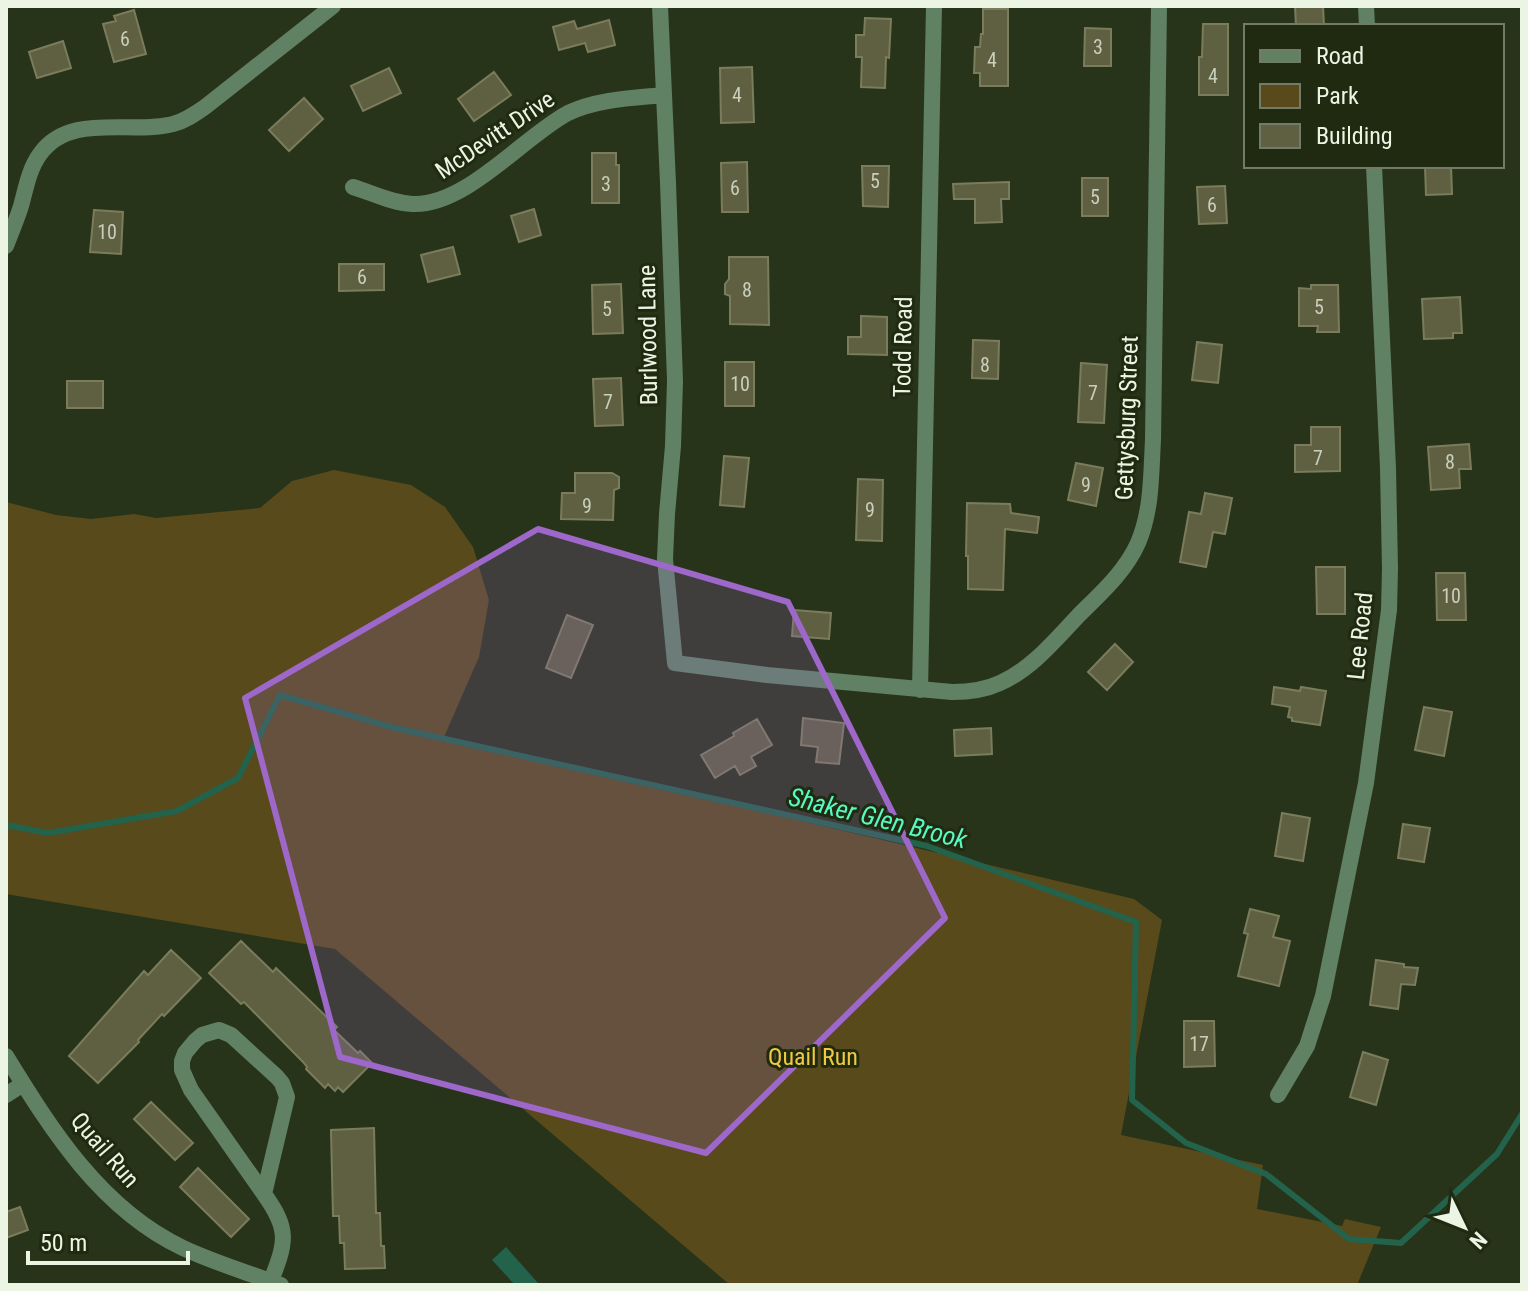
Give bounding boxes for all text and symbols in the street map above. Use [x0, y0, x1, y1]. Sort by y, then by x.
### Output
legend [1244, 24, 1504, 168]
house number: 6 [120, 27, 130, 51]
house number: 3 [1093, 35, 1103, 59]
text: Road [1316, 42, 1364, 70]
house number: 4 [987, 48, 997, 72]
house number: 4 [1208, 64, 1218, 88]
text: Park [1316, 82, 1359, 110]
house number: 4 [732, 83, 742, 107]
street label: McDevitt Drive [430, 85, 560, 185]
text: Building [1316, 122, 1393, 150]
house number: 5 [870, 169, 880, 193]
house number: 3 [601, 172, 611, 196]
house number: 6 [730, 176, 740, 200]
house number: 5 [1090, 185, 1100, 209]
house number: 6 [1207, 193, 1217, 217]
house number: 10 [97, 220, 117, 244]
house number: 6 [357, 265, 367, 289]
street label: Burlwood Lane [633, 265, 663, 405]
house number: 8 [742, 278, 752, 302]
house number: 5 [1314, 295, 1324, 319]
street label: Todd Road [888, 296, 918, 398]
house number: 5 [602, 297, 612, 321]
street label: Gettysburg Street [1110, 335, 1144, 501]
house number: 8 [980, 353, 990, 377]
house number: 10 [730, 372, 750, 396]
house number: 7 [1088, 381, 1098, 405]
house number: 7 [603, 390, 613, 414]
house number: 7 [1313, 446, 1323, 470]
house number: 8 [1445, 450, 1455, 474]
house number: 9 [1081, 473, 1091, 497]
house number: 9 [582, 494, 592, 518]
house number: 9 [865, 498, 875, 522]
house number: 10 [1441, 584, 1461, 608]
street label: Lee Road [1341, 591, 1379, 681]
water label: Shaker Glen Brook [786, 781, 971, 855]
house number: 17 [1189, 1032, 1209, 1056]
park label: Quail Run [768, 1043, 858, 1071]
street label: Quail Run [65, 1107, 145, 1193]
north arrow [1424, 1187, 1504, 1267]
scale bar [28, 1215, 188, 1265]
text: N [1465, 1227, 1492, 1254]
text: 50 m [40, 1229, 87, 1257]

